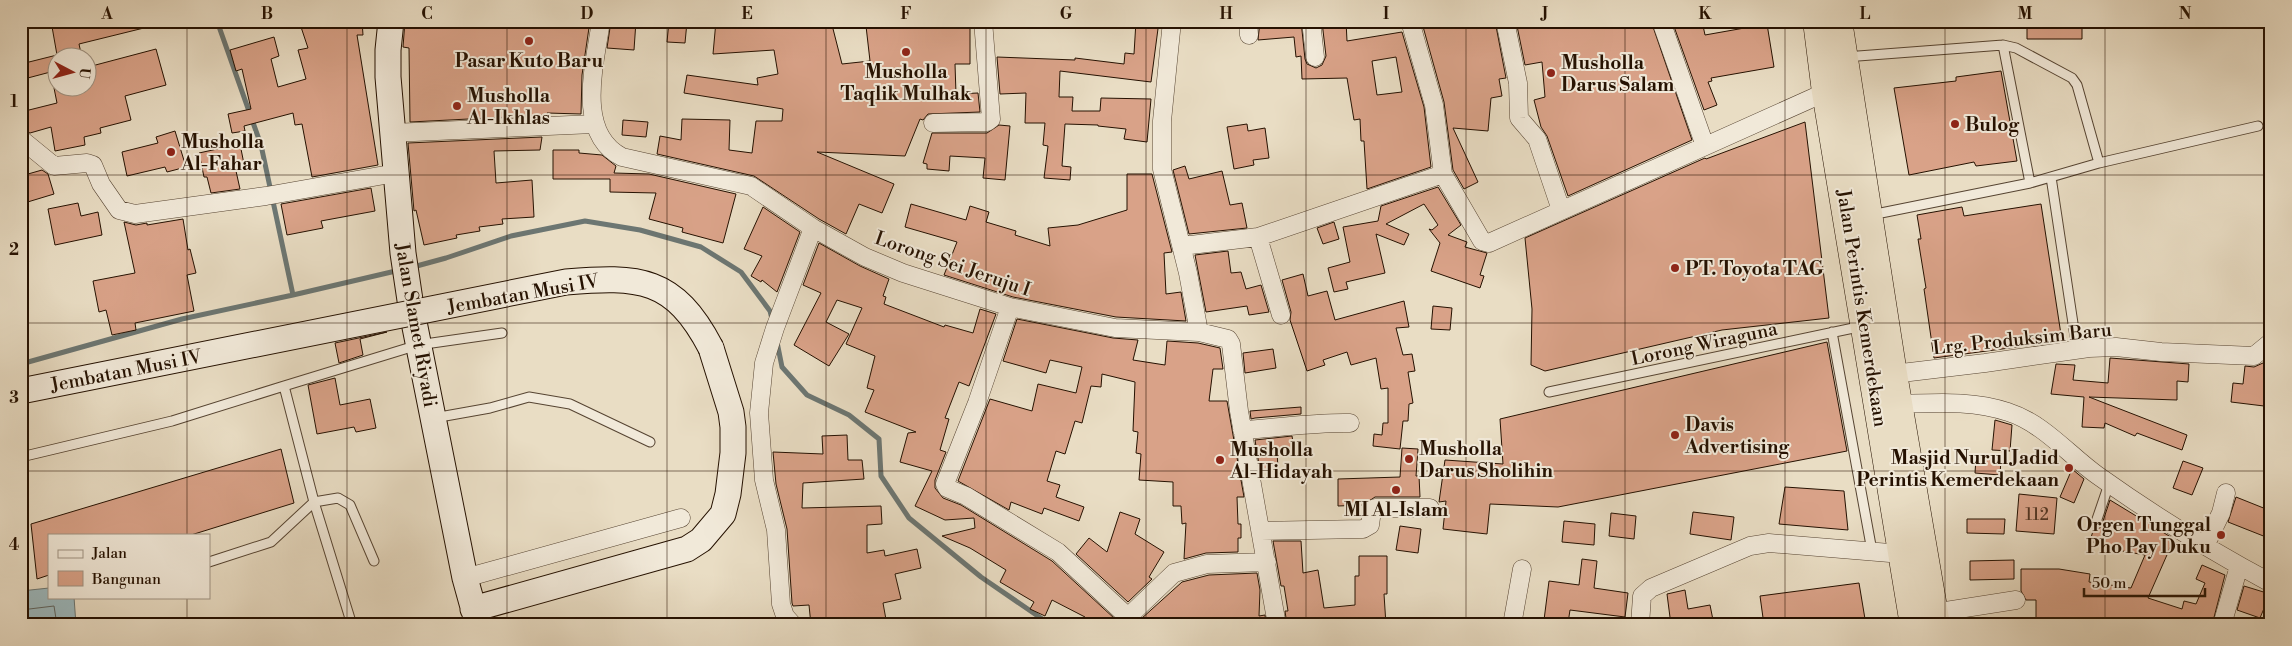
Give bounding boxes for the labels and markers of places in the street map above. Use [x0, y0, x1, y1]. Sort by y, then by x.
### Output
marker: Pasar Kuto Baru [523, 35, 535, 47]
marker: Musholla Taqlik Mulhak [900, 46, 912, 58]
place label: Pasar Kuto Baru [455, 49, 603, 73]
place label: Musholla Darus Salam [1561, 51, 1674, 97]
place label: Musholla Taqlik Mulhak [841, 60, 972, 106]
marker: Musholla Darus Salam [1545, 67, 1557, 79]
place label: Musholla Al-Ikhlas [466, 84, 551, 130]
marker: Musholla Al-Ikhlas [451, 100, 463, 112]
place label: Bulog [1965, 113, 2020, 137]
marker: Bulog [1949, 118, 1961, 130]
place label: Musholla Al-Fahar [180, 130, 265, 176]
marker: Musholla Al-Fahar [165, 146, 177, 158]
place label: PT. Toyota TAG [1685, 257, 1824, 281]
marker: PT. Toyota TAG [1669, 262, 1681, 274]
place label: Davis Advertising [1684, 413, 1790, 459]
marker: Davis Advertising [1669, 429, 1681, 441]
place label: Musholla Darus Sholihin [1419, 437, 1553, 483]
place label: Musholla Al-Hidayah [1229, 438, 1333, 484]
place label: Masjid Nurul Jadid Perintis Kemerdekaan [1856, 446, 2059, 492]
marker: Musholla Darus Sholihin [1403, 453, 1415, 465]
marker: Musholla Al-Hidayah [1214, 454, 1226, 466]
marker: Masjid Nurul Jadid Perintis Kemerdekaan [2063, 462, 2075, 474]
marker: MI Al-Islam [1390, 484, 1402, 496]
place label: MI Al-Islam [1344, 498, 1448, 522]
place label: Orgen Tunggal Pho Pay Duku [2077, 513, 2211, 559]
marker: Orgen Tunggal Pho Pay Duku [2215, 529, 2227, 541]

